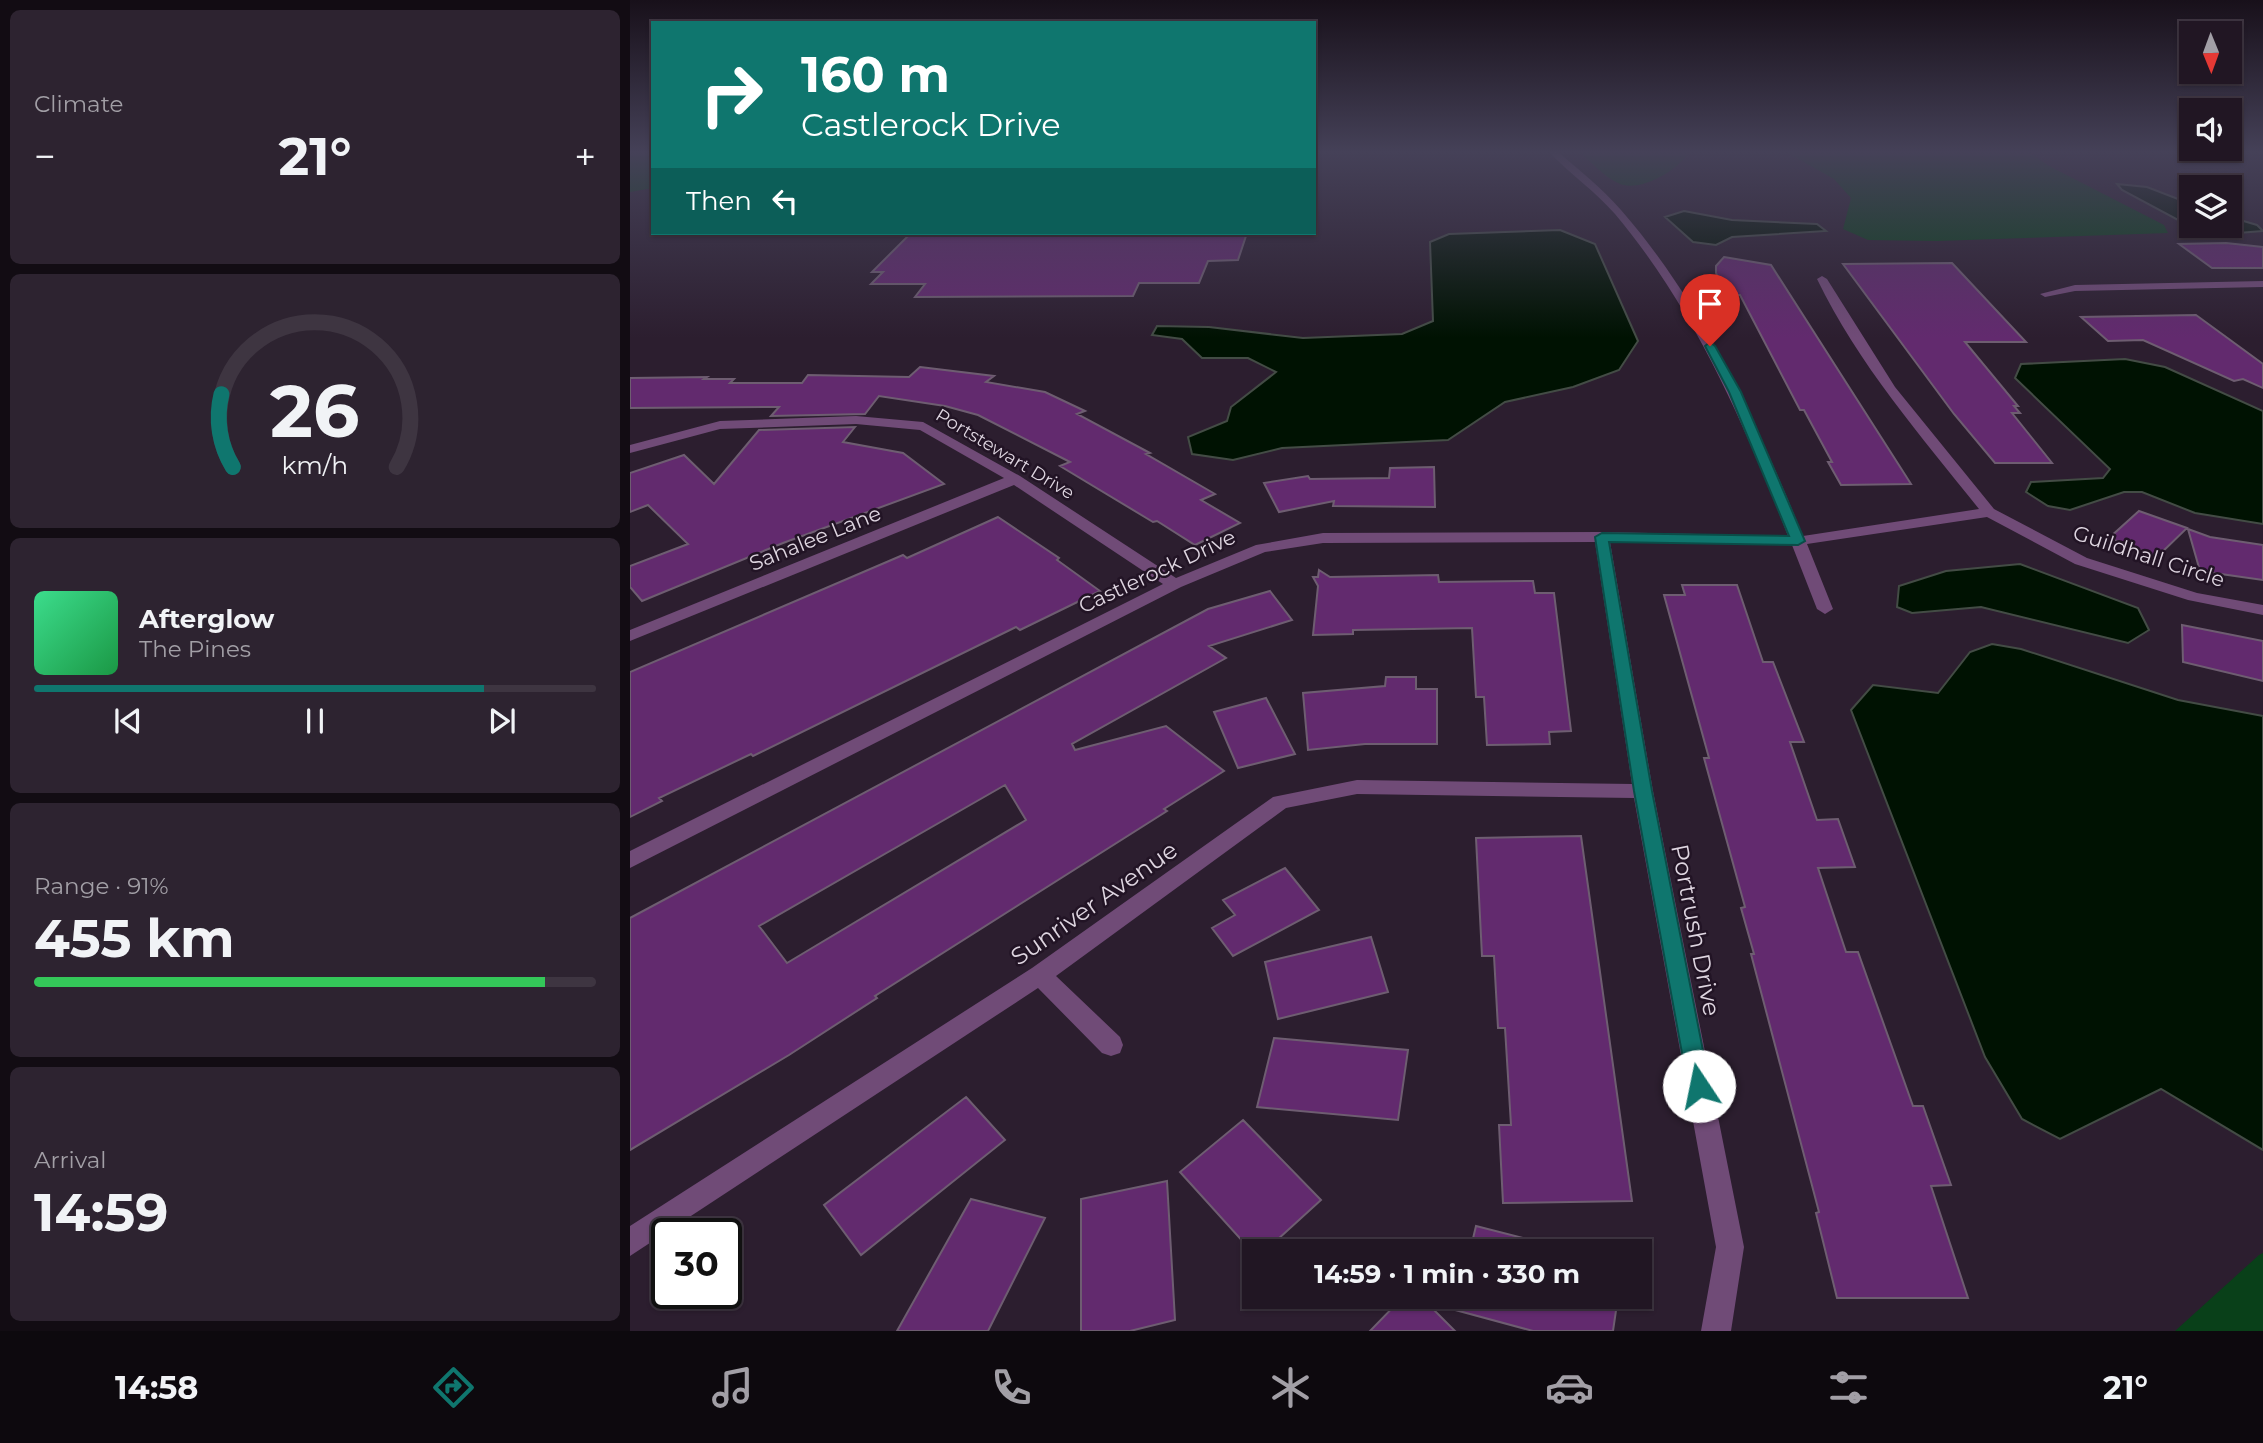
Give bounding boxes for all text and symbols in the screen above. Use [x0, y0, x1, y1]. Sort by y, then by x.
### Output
north arrow [2179, 21, 2242, 84]
map controls [2179, 21, 2242, 238]
text: 160 m [801, 45, 950, 104]
icon: right [686, 49, 777, 140]
text: Climate [34, 90, 123, 118]
button: sound [2179, 98, 2242, 161]
text: Castlerock Drive [801, 105, 1060, 144]
text: 21° [279, 125, 351, 188]
text: − [34, 133, 56, 180]
text: + [574, 133, 596, 180]
button: layers [2179, 175, 2242, 238]
icon: left [766, 182, 804, 220]
text: Then [686, 185, 752, 217]
pin [1680, 274, 1740, 346]
icon: arrive [1691, 285, 1729, 323]
text: 26 [270, 368, 360, 456]
street label: Portstewart Drive [932, 404, 1078, 504]
text: km/h [282, 450, 348, 480]
street label: Sahalee Lane [745, 500, 885, 576]
street label: Guildhall Circle [2070, 520, 2228, 592]
street label: Castlerock Drive [1075, 524, 1239, 618]
text: Afterglow [139, 603, 274, 635]
text: The Pines [139, 635, 251, 663]
icon: previous [109, 702, 147, 740]
icon: pause [296, 702, 334, 740]
icon: next [483, 702, 521, 740]
street label: Sunriver Avenue [1005, 835, 1183, 971]
street label: Portrush Drive [1665, 842, 1727, 1018]
text: Range · 91% [34, 872, 169, 900]
text: 455 km [34, 907, 235, 970]
position arrow [1662, 1049, 1736, 1123]
text: Arrival [34, 1146, 107, 1174]
text: 14:59 [34, 1181, 168, 1244]
speed limit sign: 30 [651, 1218, 742, 1309]
text: 14:59 · 1 min · 330 m [1314, 1258, 1580, 1290]
icon: directions [429, 1363, 478, 1412]
icon: music [708, 1363, 757, 1412]
icon: phone [987, 1363, 1036, 1412]
icon: climate [1266, 1363, 1315, 1412]
icon: car [1545, 1363, 1594, 1412]
icon: filters [1824, 1363, 1873, 1412]
text: 14:58 [115, 1368, 198, 1407]
text: 21° [2103, 1368, 2148, 1407]

